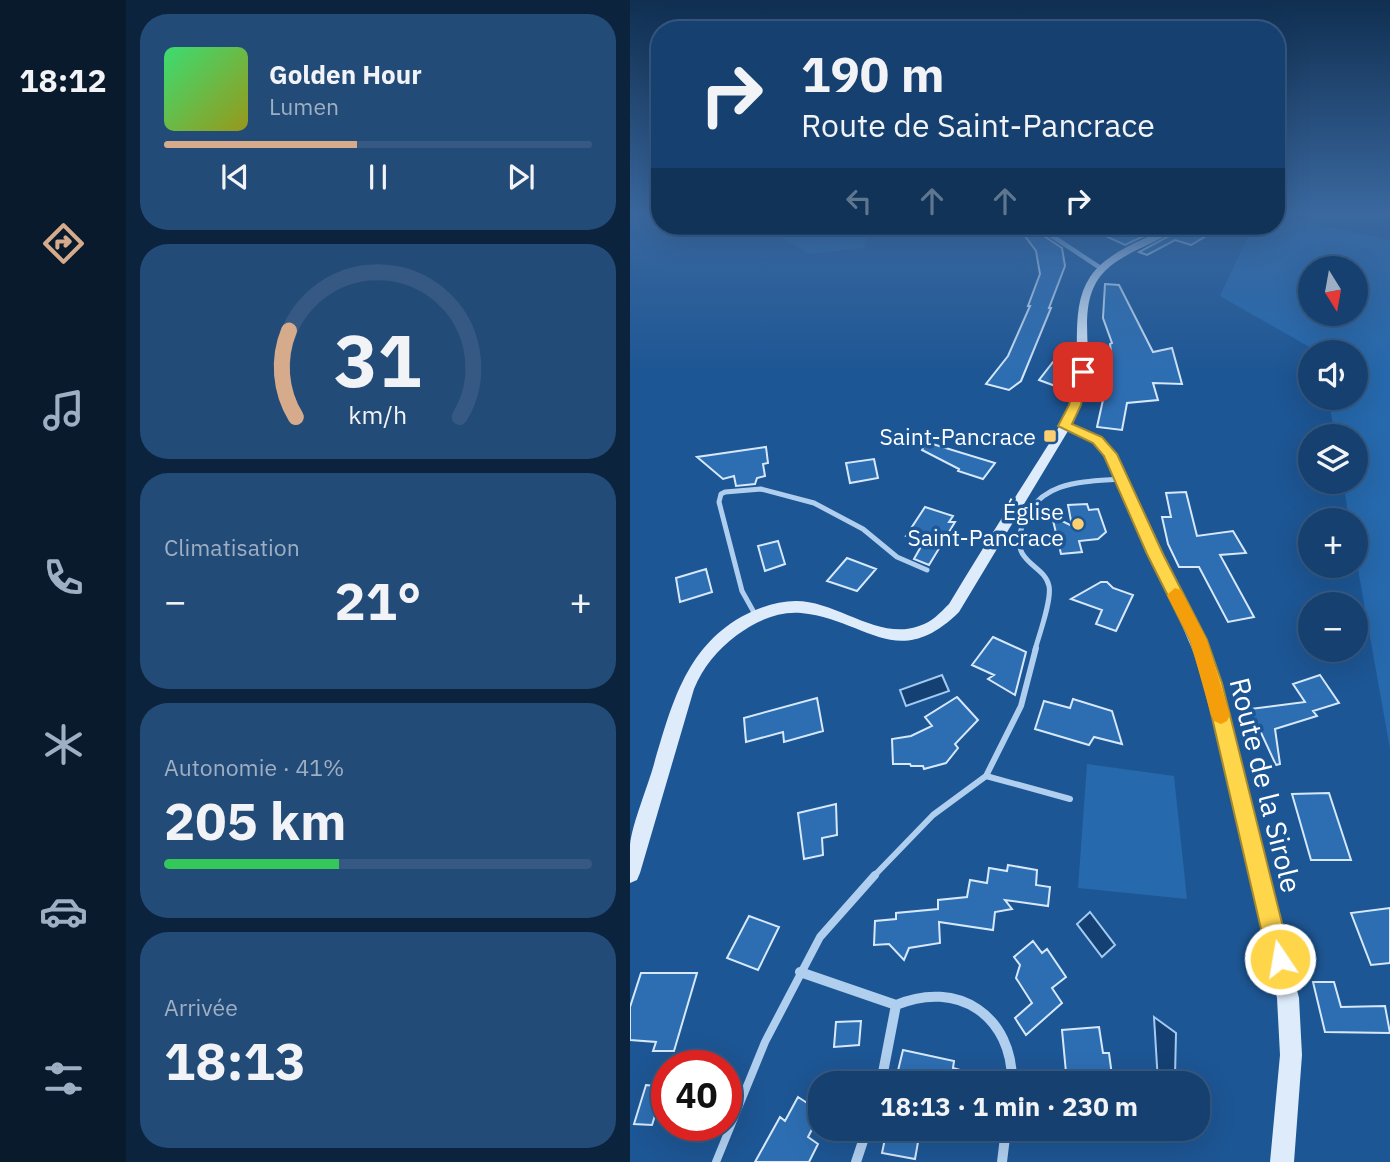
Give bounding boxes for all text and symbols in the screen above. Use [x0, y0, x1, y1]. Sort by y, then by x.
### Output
text: 190 m [801, 42, 945, 105]
icon: right [686, 49, 777, 140]
text: Golden Hour [269, 57, 422, 91]
text: 18:12 [19, 59, 107, 101]
text: Lumen [269, 91, 339, 121]
text: Route de Saint-Pancrace [801, 104, 1155, 146]
icon: previous [216, 158, 254, 196]
icon: pause [359, 158, 397, 196]
icon: next [502, 158, 540, 196]
icon: left [840, 182, 878, 220]
icon: ahead [913, 182, 951, 220]
icon: ahead [986, 182, 1024, 220]
icon: right [1059, 182, 1097, 220]
icon: directions [39, 219, 88, 268]
north arrow [1298, 256, 1368, 326]
map controls [1298, 256, 1368, 662]
text: 31 [334, 313, 422, 408]
button: sound [1298, 340, 1368, 410]
pin [1053, 342, 1113, 402]
icon: arrive [1064, 353, 1102, 391]
icon: music [39, 386, 88, 435]
text: km/h [349, 398, 407, 431]
place label: Saint-Pancrace [879, 421, 1036, 451]
button: layers [1298, 424, 1368, 494]
marker: Saint-Pancrace [1042, 428, 1058, 444]
place label: Église Saint-Pancrace [907, 496, 1064, 552]
button: + [1298, 508, 1368, 578]
marker: Église Saint-Pancrace [1070, 516, 1086, 532]
text: Climatisation [164, 532, 300, 562]
icon: phone [39, 553, 88, 602]
text: 21° [335, 567, 421, 634]
text: − [164, 576, 187, 625]
text: + [569, 576, 592, 625]
button: − [1298, 592, 1368, 662]
street label: Route de la Sirole [1221, 674, 1311, 896]
icon: climate [39, 720, 88, 769]
text: Autonomie · 41% [164, 752, 344, 782]
text: 205 km [164, 787, 346, 854]
icon: car [39, 887, 88, 936]
position arrow [1243, 922, 1317, 996]
text: Arrivée [164, 992, 238, 1022]
text: 18:13 [164, 1027, 306, 1094]
speed limit sign: 40 [651, 1050, 742, 1141]
icon: filters [39, 1054, 88, 1103]
text: 18:13 · 1 min · 230 m [880, 1089, 1138, 1123]

